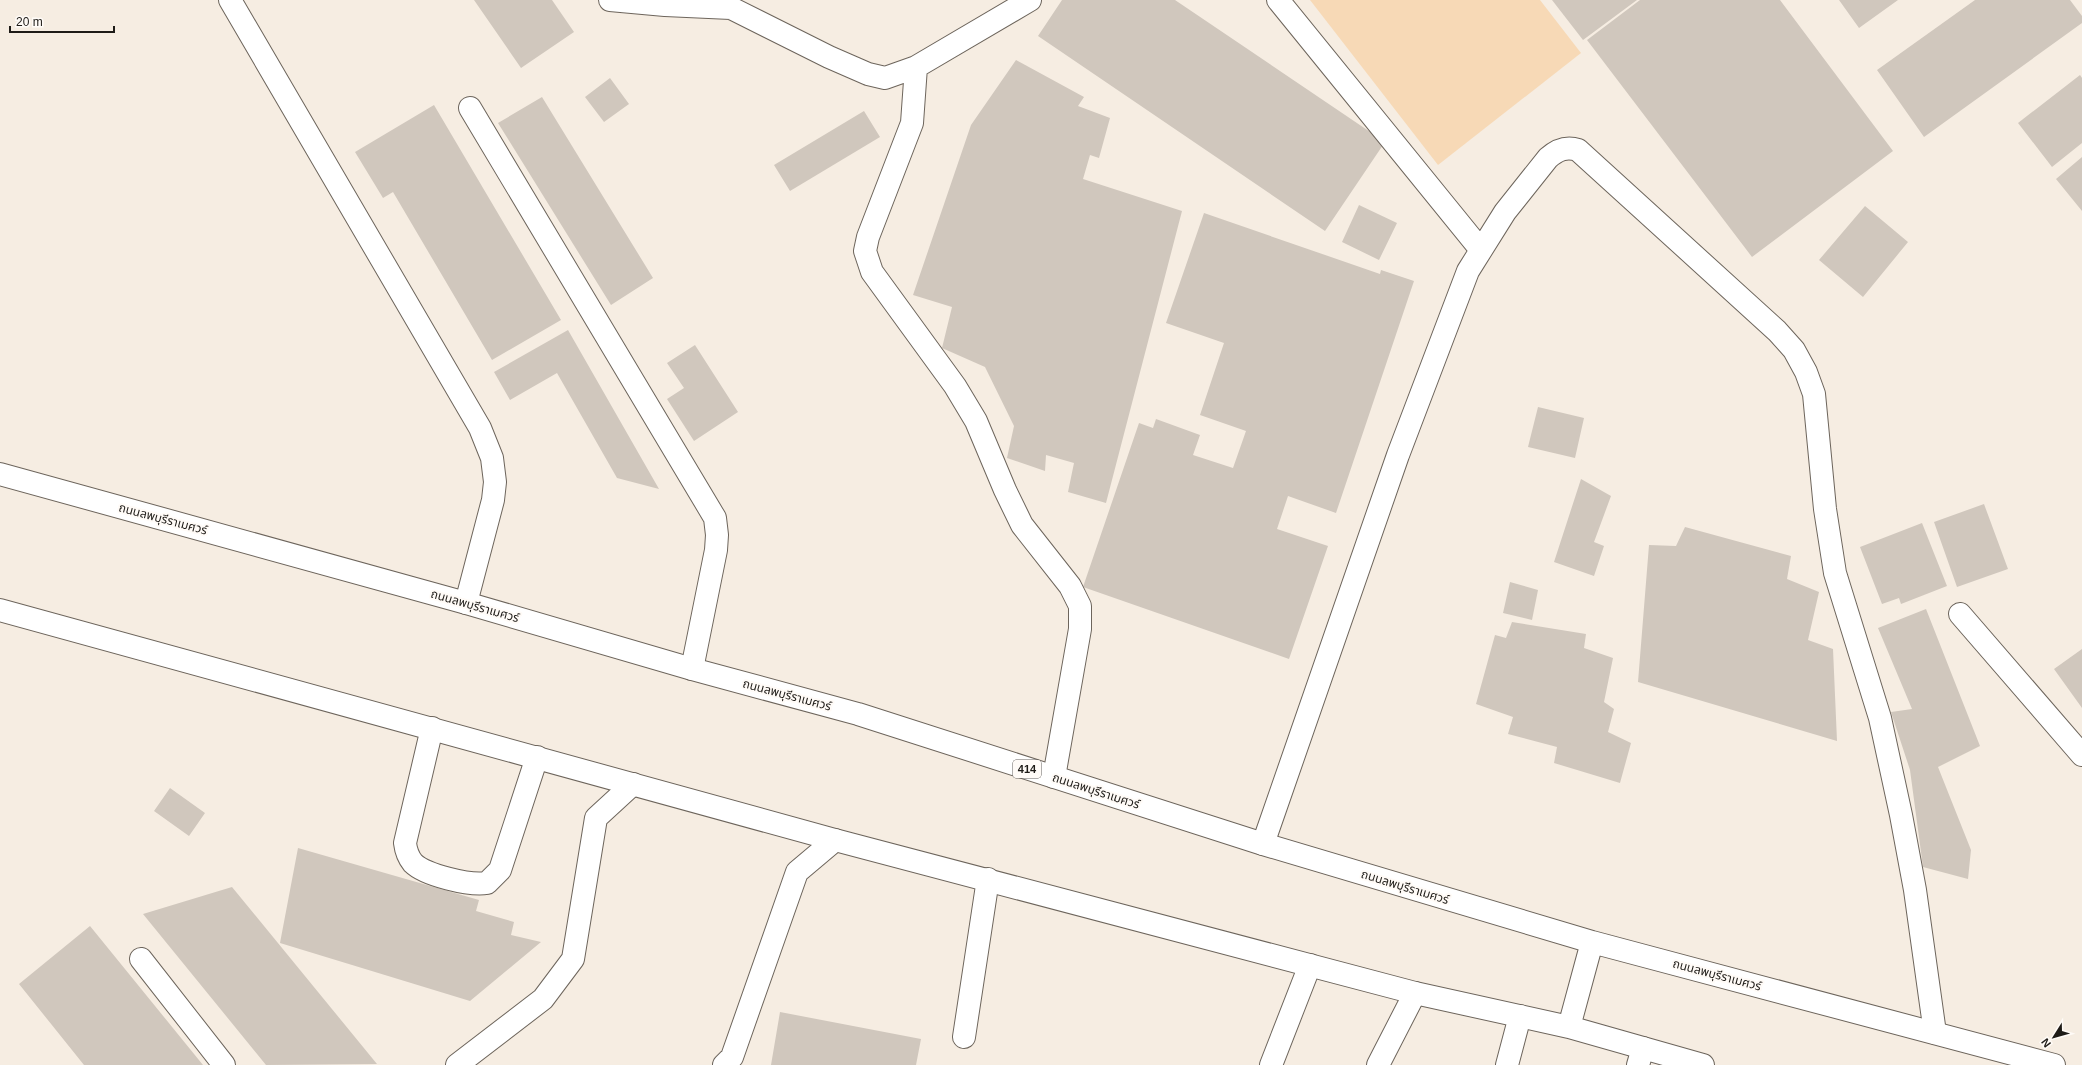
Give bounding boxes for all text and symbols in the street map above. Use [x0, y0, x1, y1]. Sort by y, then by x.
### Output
scale bar [10, 8, 114, 34]
text: 20 m [16, 15, 43, 29]
street label: ถนนลพบุรีราเมศวร์ [117, 500, 209, 538]
street label: ถนนลพบุรีราเมศวร์ [429, 587, 521, 625]
street label: ถนนลพบุรีราเมศวร์ [741, 676, 833, 714]
road number: 414 [1013, 760, 1041, 778]
street label: ถนนลพบุรีราเมศวร์ [1050, 770, 1142, 812]
street label: ถนนลพบุรีราเมศวร์ [1359, 867, 1451, 907]
street label: ถนนลพบุรีราเมศวร์ [1671, 956, 1763, 994]
north arrow [2034, 1017, 2074, 1057]
text: N [2039, 1036, 2053, 1050]

